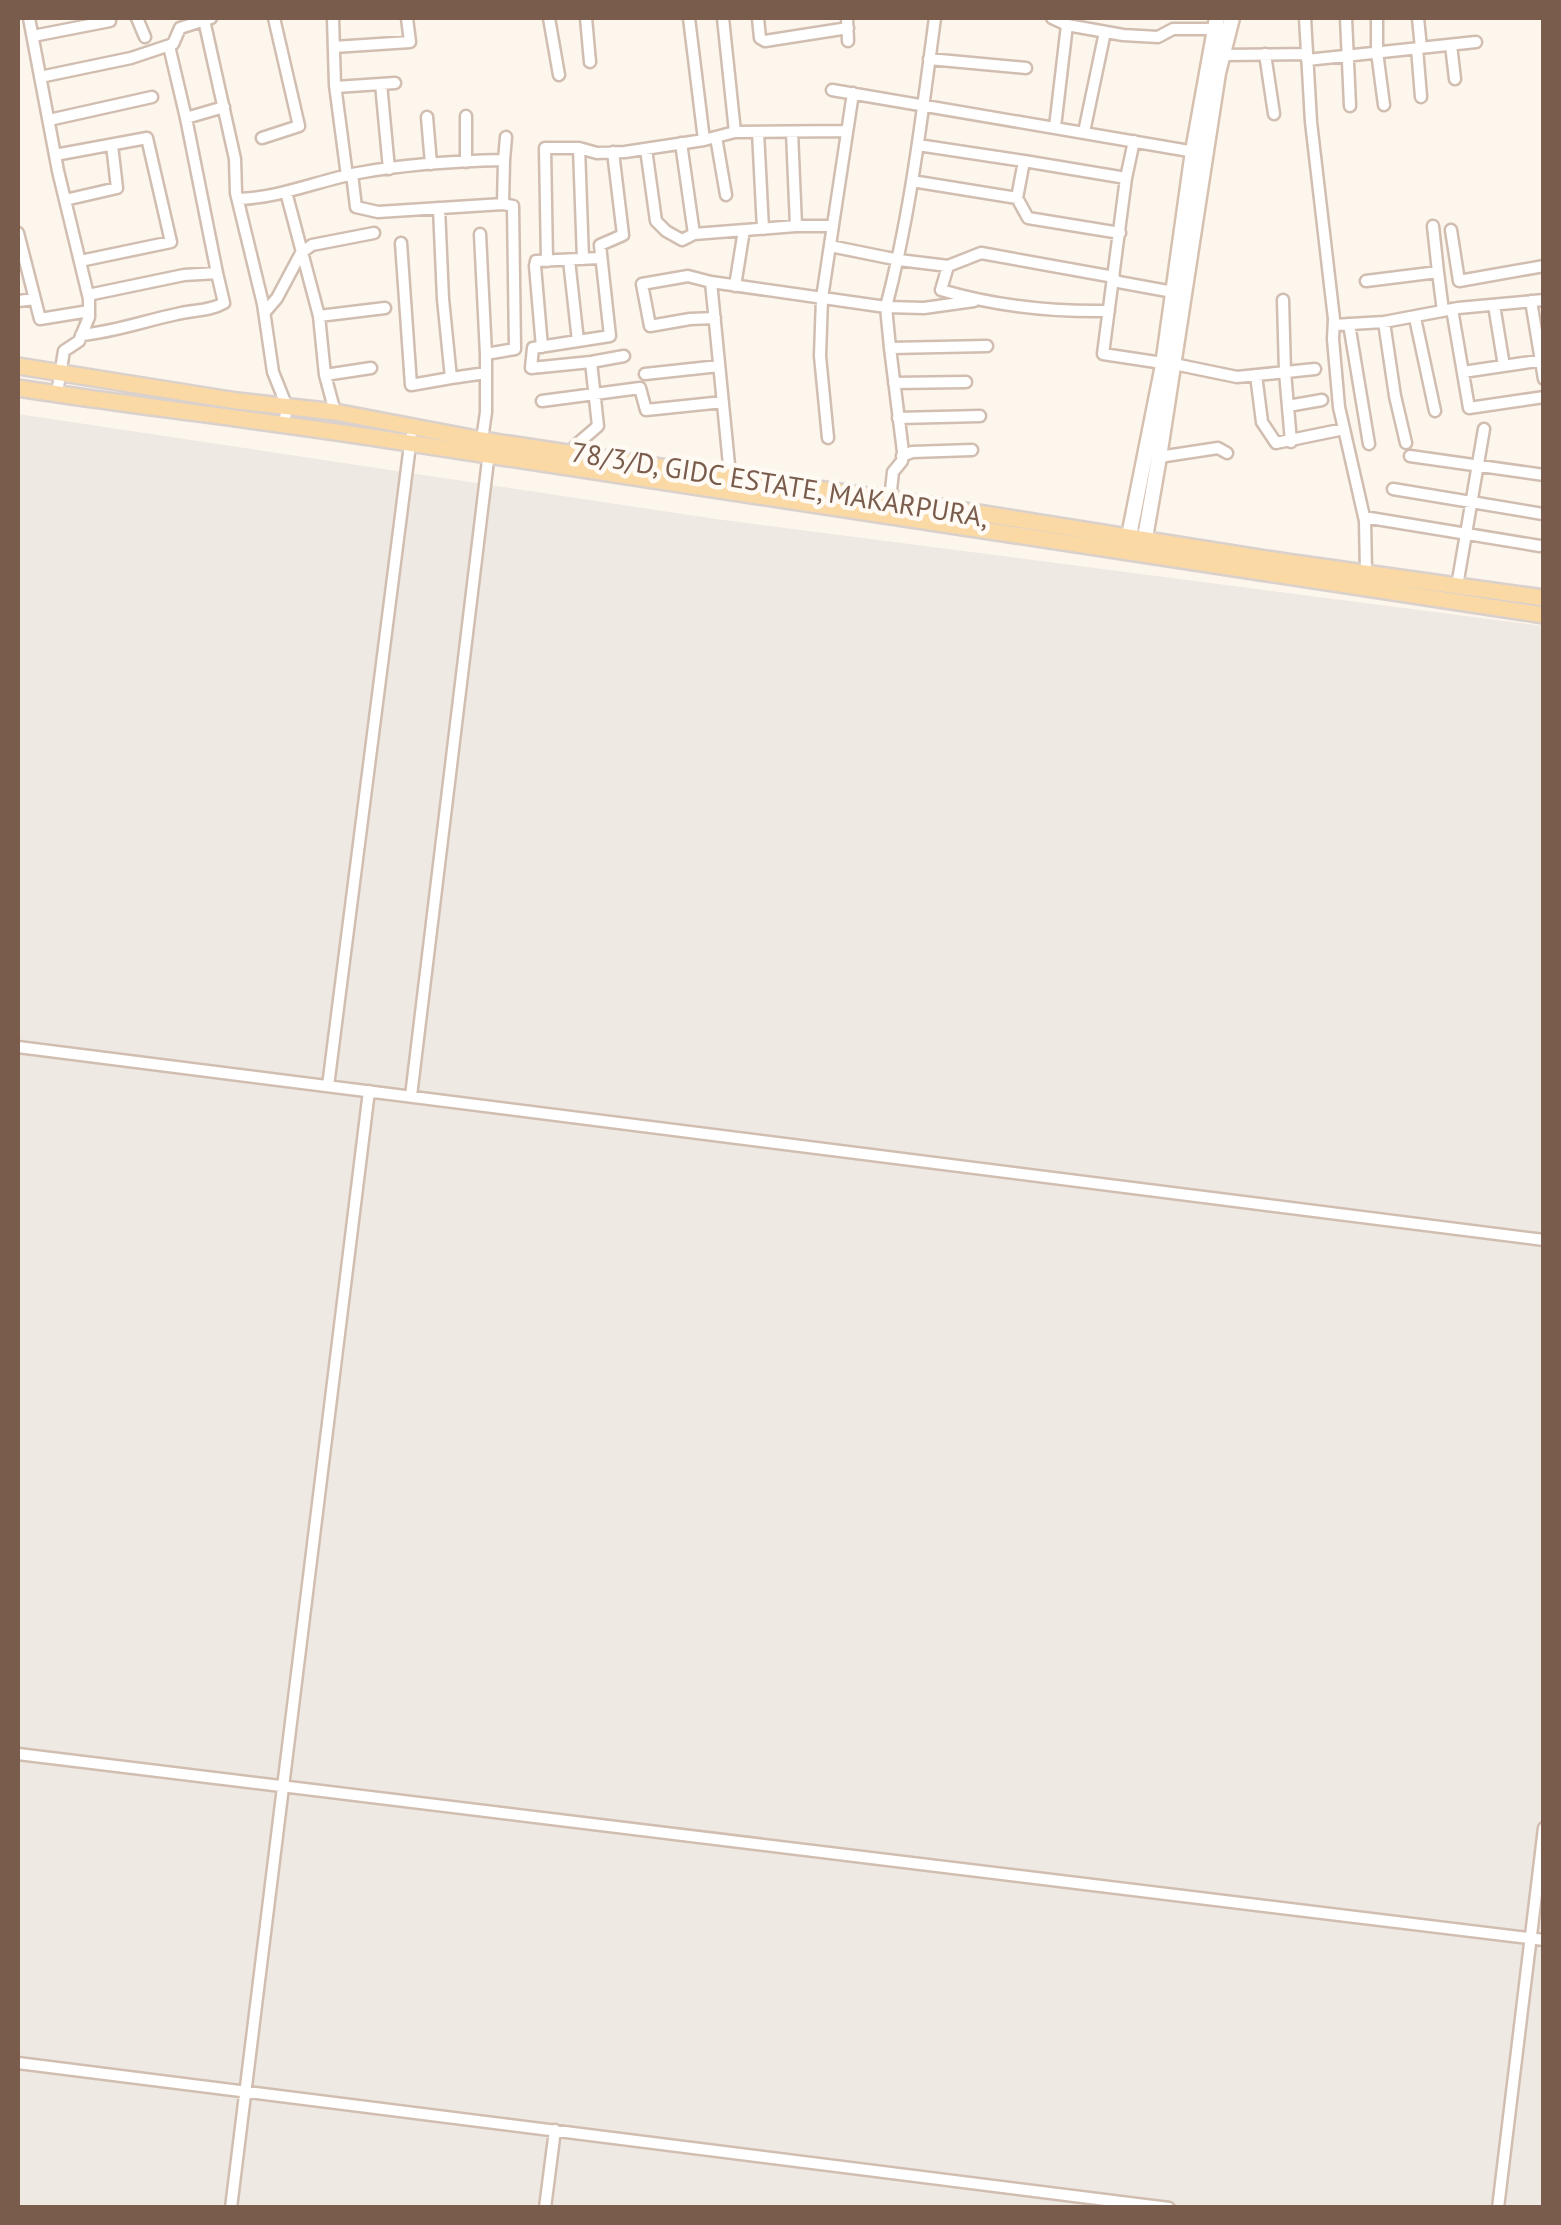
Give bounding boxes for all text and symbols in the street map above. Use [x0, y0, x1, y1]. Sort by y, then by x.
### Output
street label: 78/3/D, GIDC ESTATE, MAKARPURA, [569, 433, 991, 535]

